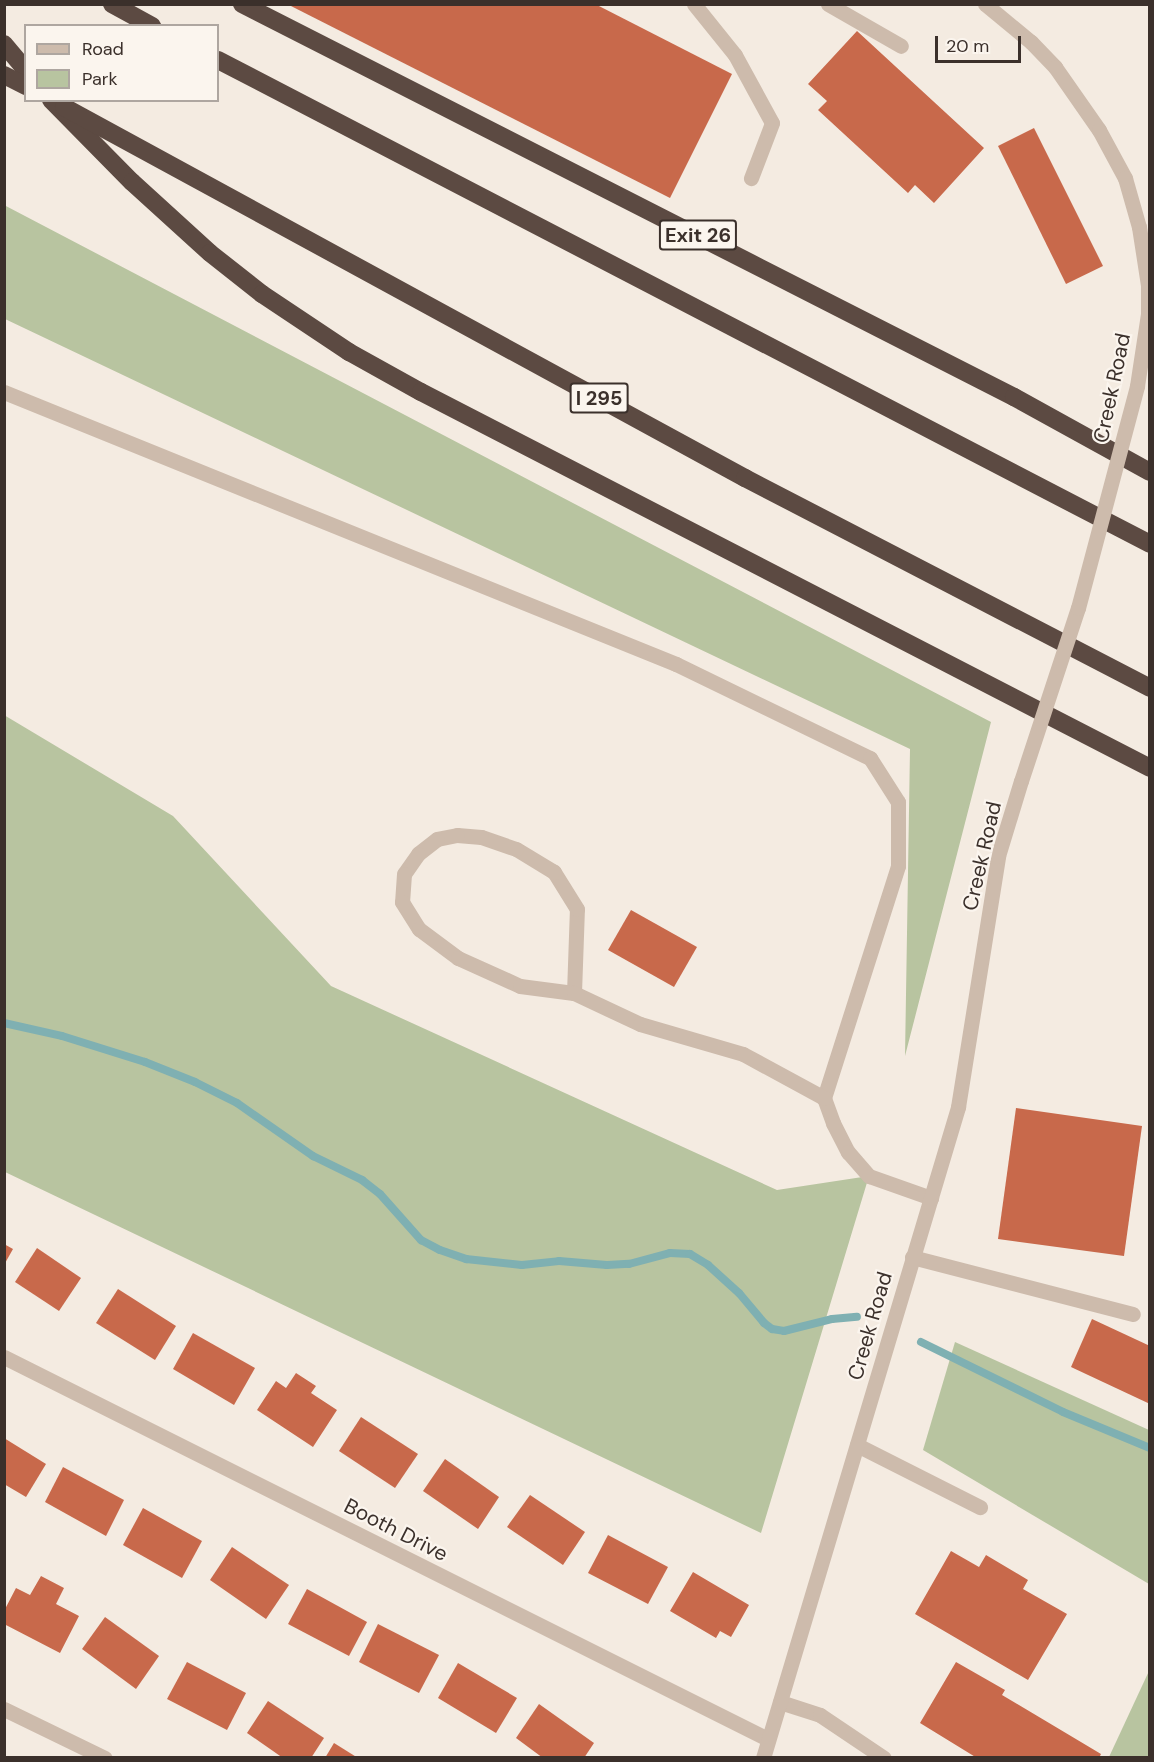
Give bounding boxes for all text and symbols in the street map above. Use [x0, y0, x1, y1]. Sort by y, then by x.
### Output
legend [24, 24, 219, 102]
scale bar [938, 24, 1024, 62]
text: 20 m [946, 34, 989, 58]
text: Road [82, 37, 124, 61]
text: Park [82, 67, 118, 91]
road number: Exit 26 [658, 218, 738, 252]
street label: Creek Road [1088, 331, 1136, 445]
road number: I 295 [569, 381, 629, 415]
street label: Creek Road [957, 799, 1007, 913]
street label: Creek Road [843, 1269, 897, 1383]
street label: Booth Drive [340, 1493, 452, 1567]

